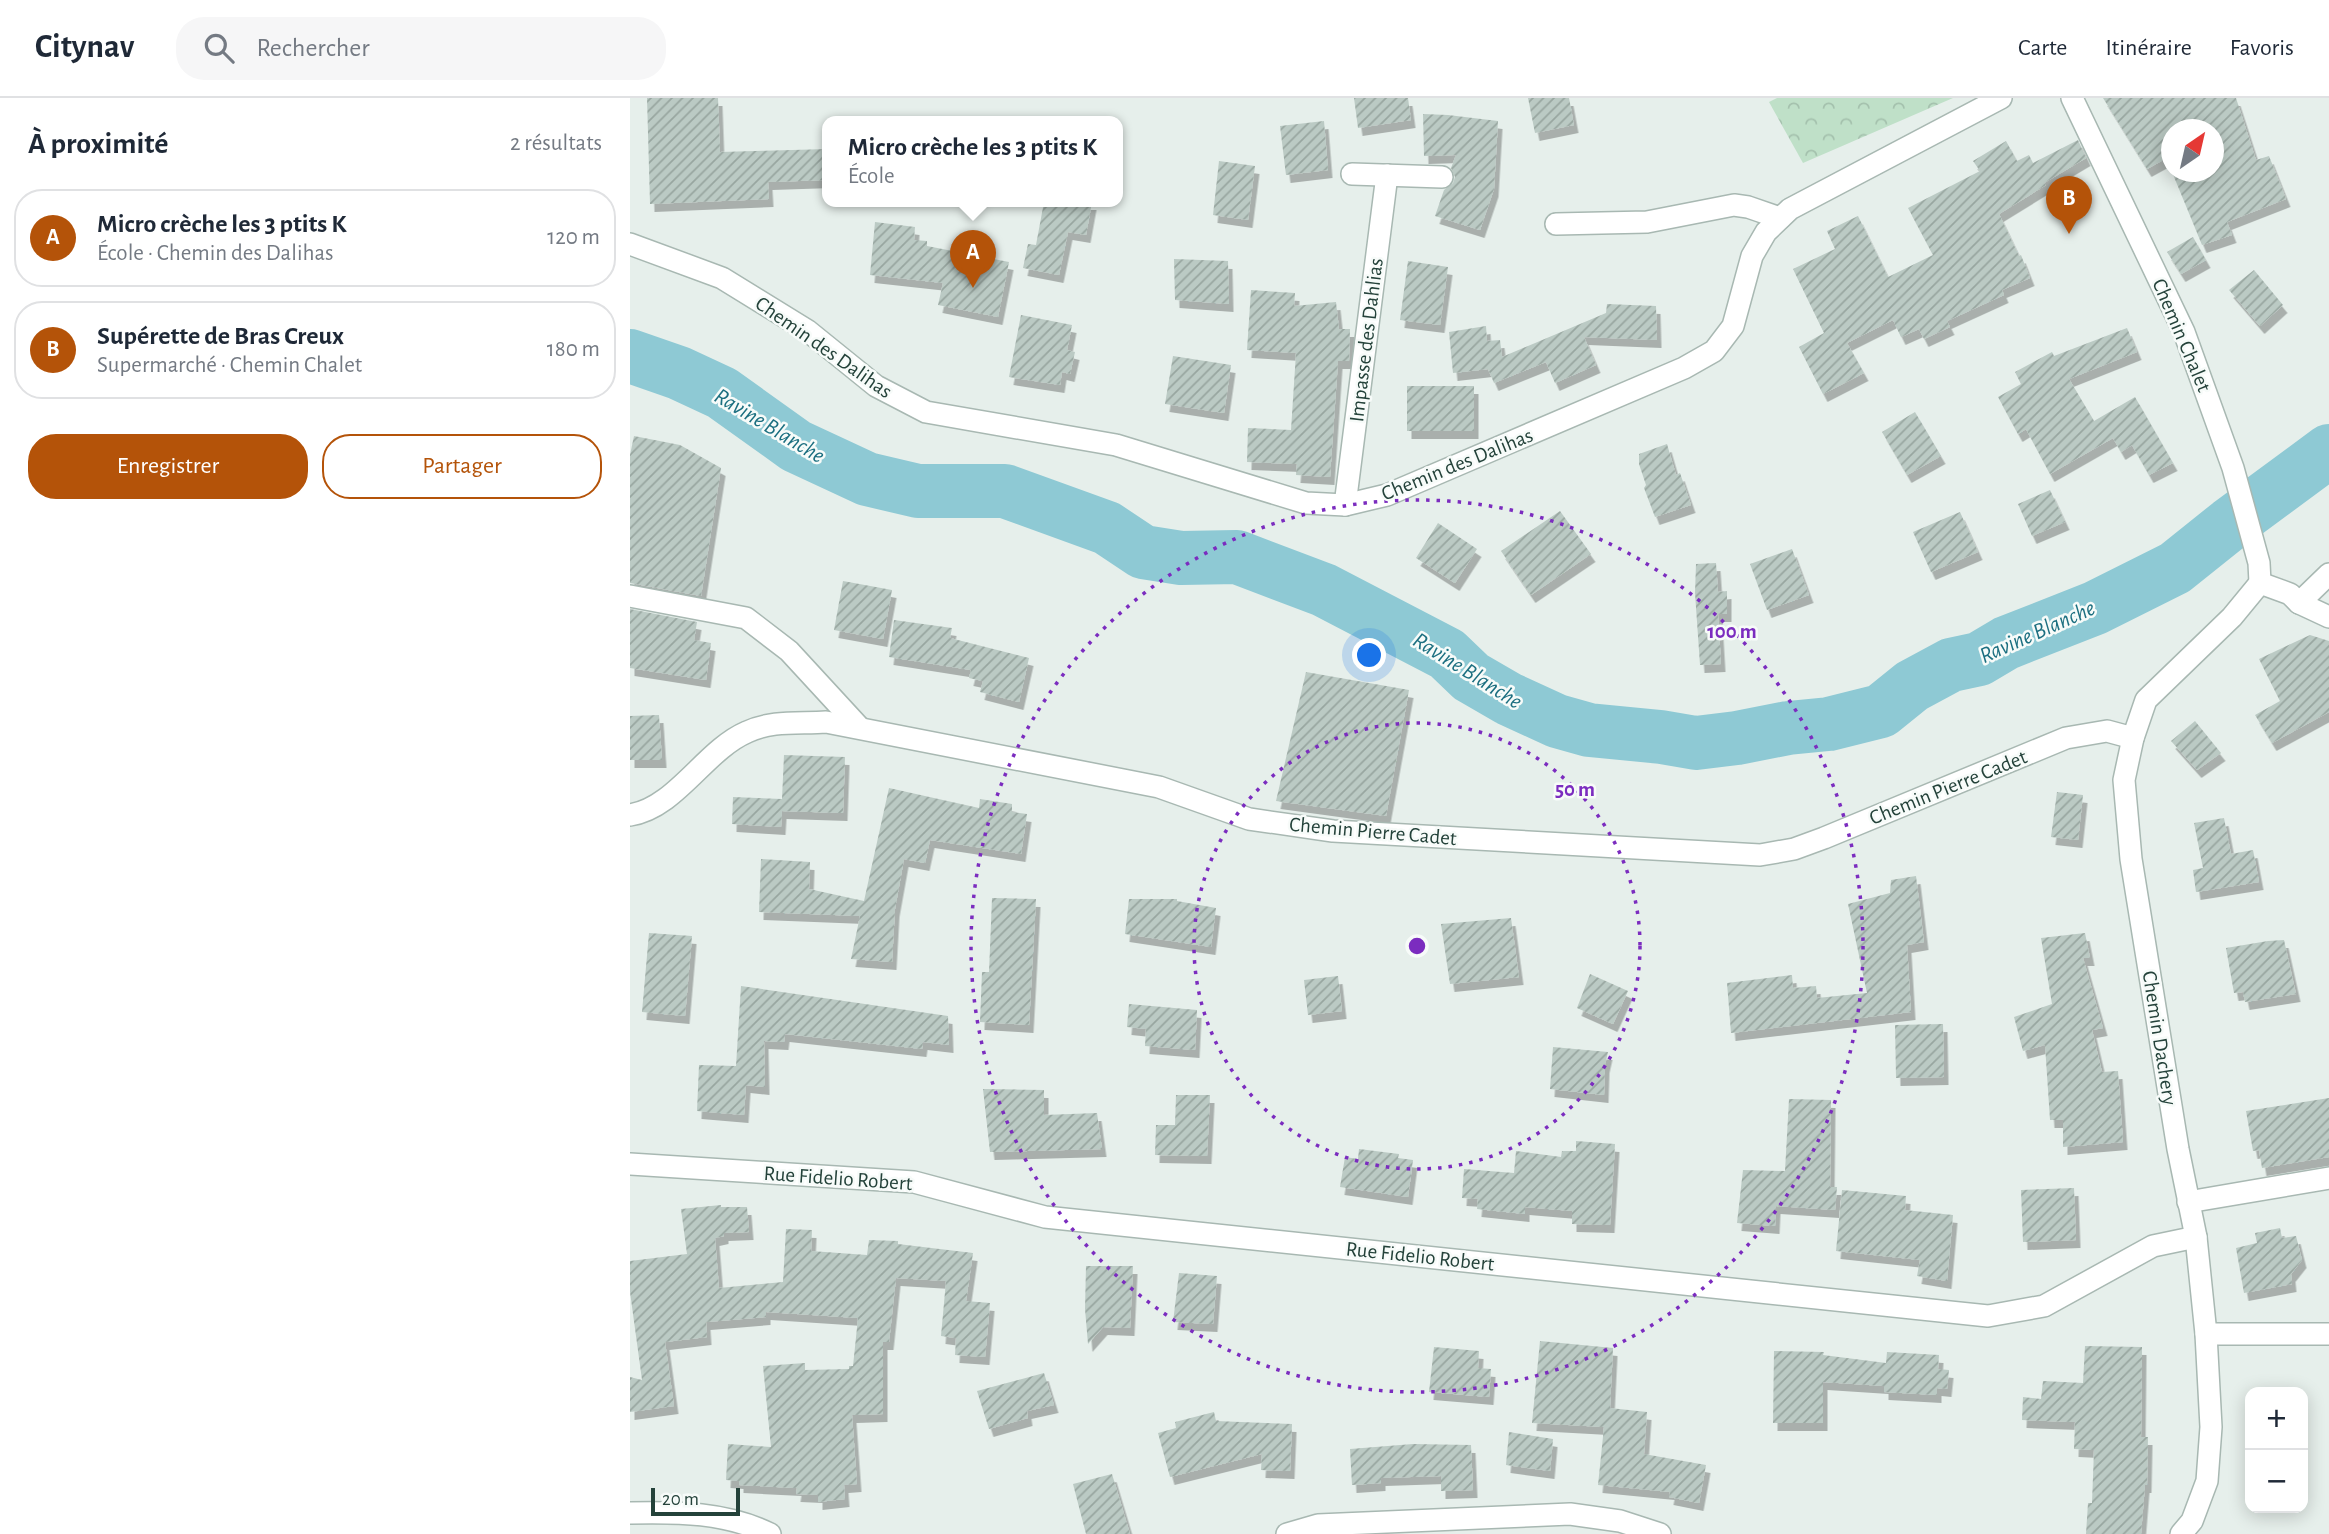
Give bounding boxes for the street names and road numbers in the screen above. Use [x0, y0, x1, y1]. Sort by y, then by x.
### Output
street label: Impasse des Dahlias [1346, 257, 1387, 423]
street label: Chemin Chalet [2148, 275, 2215, 395]
street label: Chemin des Dalihas [752, 293, 896, 402]
street label: Chemin des Dalihas [1378, 424, 1536, 504]
street label: Chemin Pierre Cadet [1866, 746, 2030, 829]
street label: Chemin Pierre Cadet [1288, 814, 1458, 849]
street label: Chemin Dachery [2139, 969, 2180, 1107]
street label: Rue Fidelio Robert [763, 1163, 913, 1194]
street label: Rue Fidelio Robert [1345, 1238, 1495, 1275]

